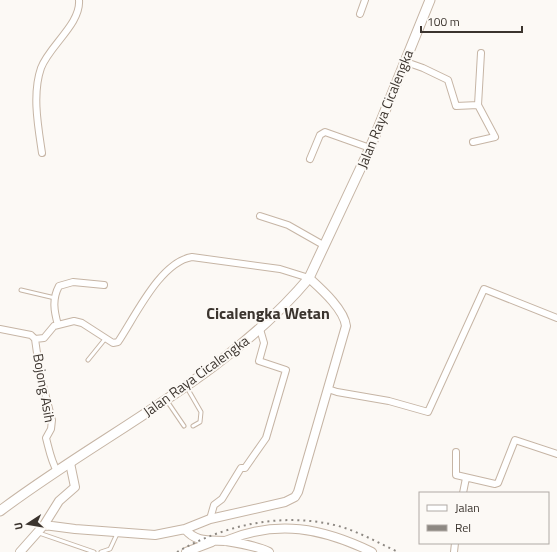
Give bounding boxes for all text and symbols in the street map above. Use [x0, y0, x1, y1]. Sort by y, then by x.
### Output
scale bar [421, 8, 522, 34]
text: 100 m [427, 12, 460, 31]
street label: Jalan Raya Cicalengka [351, 46, 418, 171]
district label: Cicalengka Wetan [206, 301, 330, 325]
street label: Jalan Raya Cicalengka [138, 330, 253, 421]
street label: Bojong Asih [28, 352, 61, 424]
legend [419, 492, 549, 544]
text: Jalan [455, 498, 480, 517]
north arrow [8, 504, 48, 544]
text: Rel [455, 518, 471, 537]
text: U [10, 521, 27, 531]

